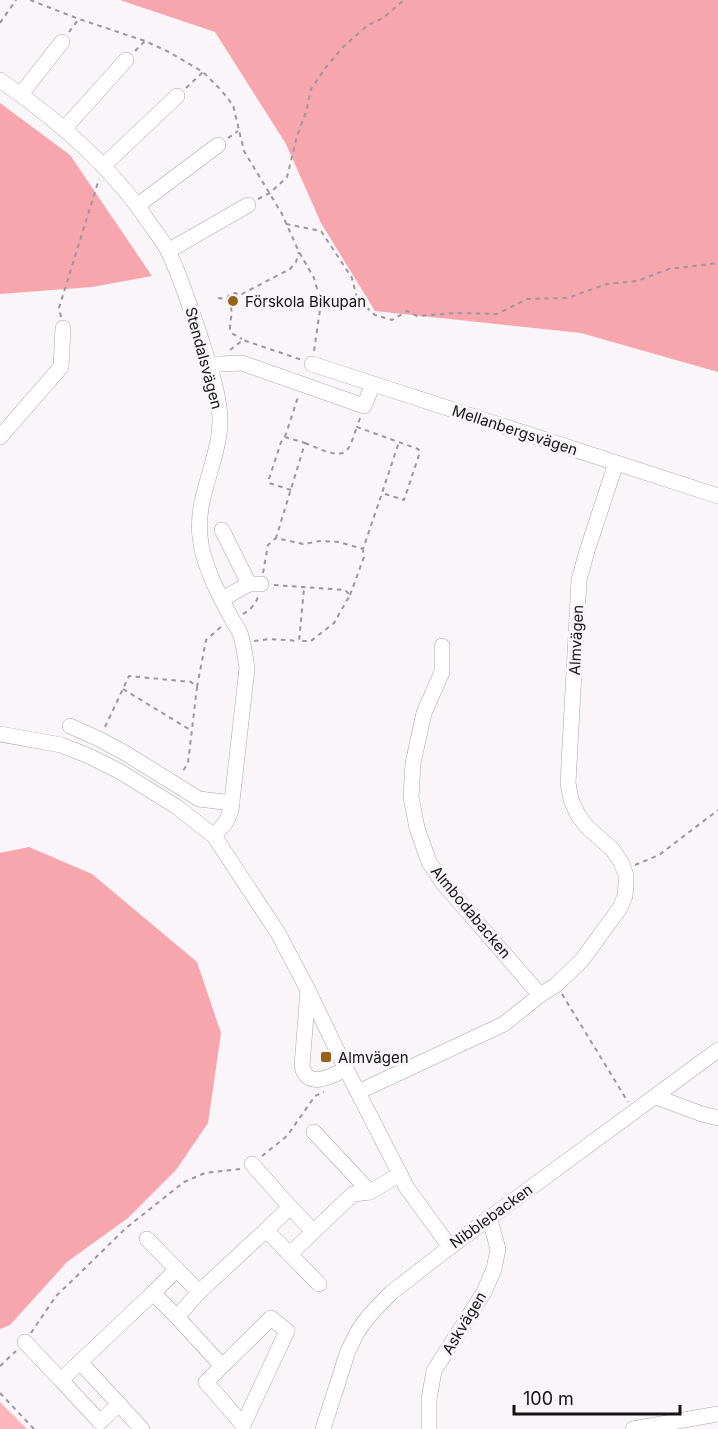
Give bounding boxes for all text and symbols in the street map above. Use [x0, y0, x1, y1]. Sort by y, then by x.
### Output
place label: Förskola Bikupan [245, 292, 366, 311]
marker: Förskola Bikupan [226, 294, 240, 308]
street label: Stendalsvägen [181, 305, 227, 411]
street label: Mellanbergsvägen [450, 401, 580, 459]
street label: Almvägen [565, 604, 587, 676]
street label: Almbodabacken [427, 862, 515, 962]
place label: Almvägen [338, 1048, 409, 1067]
marker: Almvägen [319, 1050, 333, 1064]
street label: Nibblebacken [446, 1180, 536, 1252]
street label: Askvägen [438, 1288, 490, 1358]
scale bar [514, 1378, 680, 1416]
text: 100 m [523, 1388, 574, 1409]

